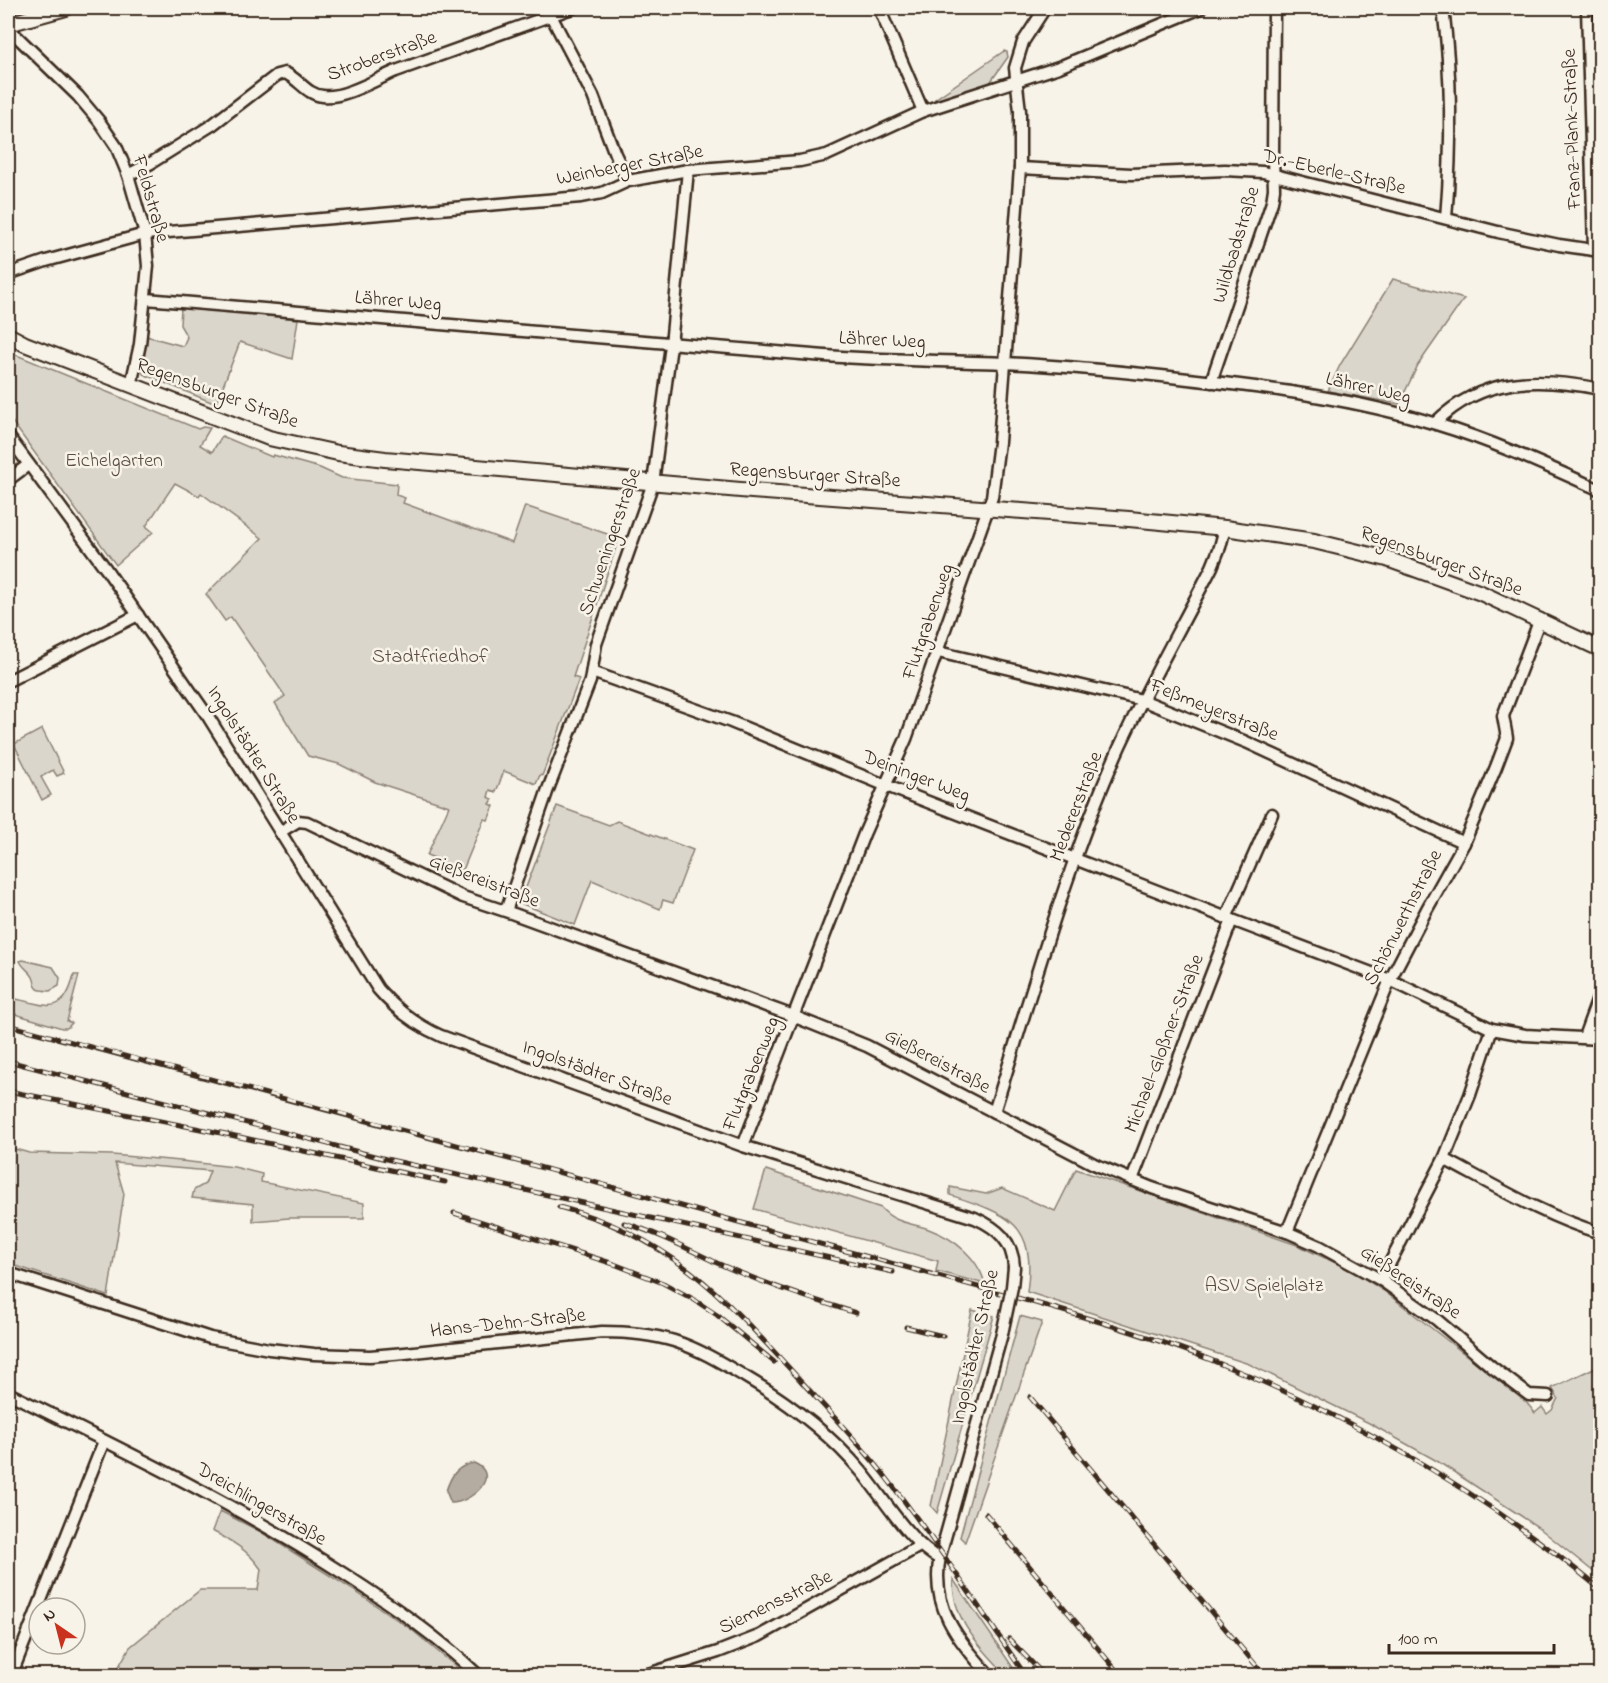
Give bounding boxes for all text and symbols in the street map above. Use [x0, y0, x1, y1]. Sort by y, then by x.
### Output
street label: Stroberstraße [323, 24, 441, 90]
street label: Franz-Plank-Straße [1556, 48, 1590, 211]
street label: Weinberger Straße [554, 138, 706, 195]
street label: Dr.-Eberle-Straße [1259, 142, 1408, 204]
street label: Feldstraße [123, 151, 176, 246]
street label: Wildbadstraße [1205, 183, 1269, 307]
street label: Lährer Weg [353, 284, 443, 321]
street label: Lährer Weg [838, 324, 926, 359]
street label: Regensburger Straße [131, 351, 302, 438]
street label: Lährer Weg [1322, 365, 1414, 414]
park label: Eichelgarten [65, 447, 163, 477]
street label: Regensburger Straße [728, 456, 901, 497]
street label: Schweningerstraße [572, 464, 651, 620]
street label: Regensburger Straße [1355, 519, 1526, 606]
street label: Flutgrabenweg [895, 560, 963, 685]
park label: Stadtfriedhof [372, 643, 489, 672]
street label: Feßmeyerstraße [1144, 672, 1283, 750]
street label: Ingolstädter Straße [198, 680, 307, 830]
street label: Deininger Weg [857, 743, 974, 812]
street label: Medererstraße [1043, 748, 1111, 866]
street label: Schönwerthstraße [1357, 845, 1451, 991]
street label: Gießereistraße [424, 848, 544, 916]
street label: Michael-Gloßner-Straße [1118, 950, 1212, 1138]
street label: Flutgrabenweg [716, 1013, 789, 1137]
street label: Gießereistraße [879, 1022, 995, 1102]
street label: Ingolstädter Straße [518, 1033, 676, 1116]
street label: Gießereistraße [1354, 1238, 1466, 1328]
street label: Ingolstädter Straße [944, 1267, 1009, 1427]
park label: ASV Spielplatz [1205, 1272, 1324, 1301]
street label: Hans-Dehn-Straße [429, 1301, 587, 1347]
street label: Dreichlingerstraße [189, 1455, 332, 1555]
street label: Siemensstraße [714, 1563, 838, 1643]
north arrow [27, 1596, 87, 1656]
text: N [38, 1602, 61, 1628]
scale bar [1389, 1617, 1554, 1655]
text: 100 m [1398, 1627, 1438, 1653]

